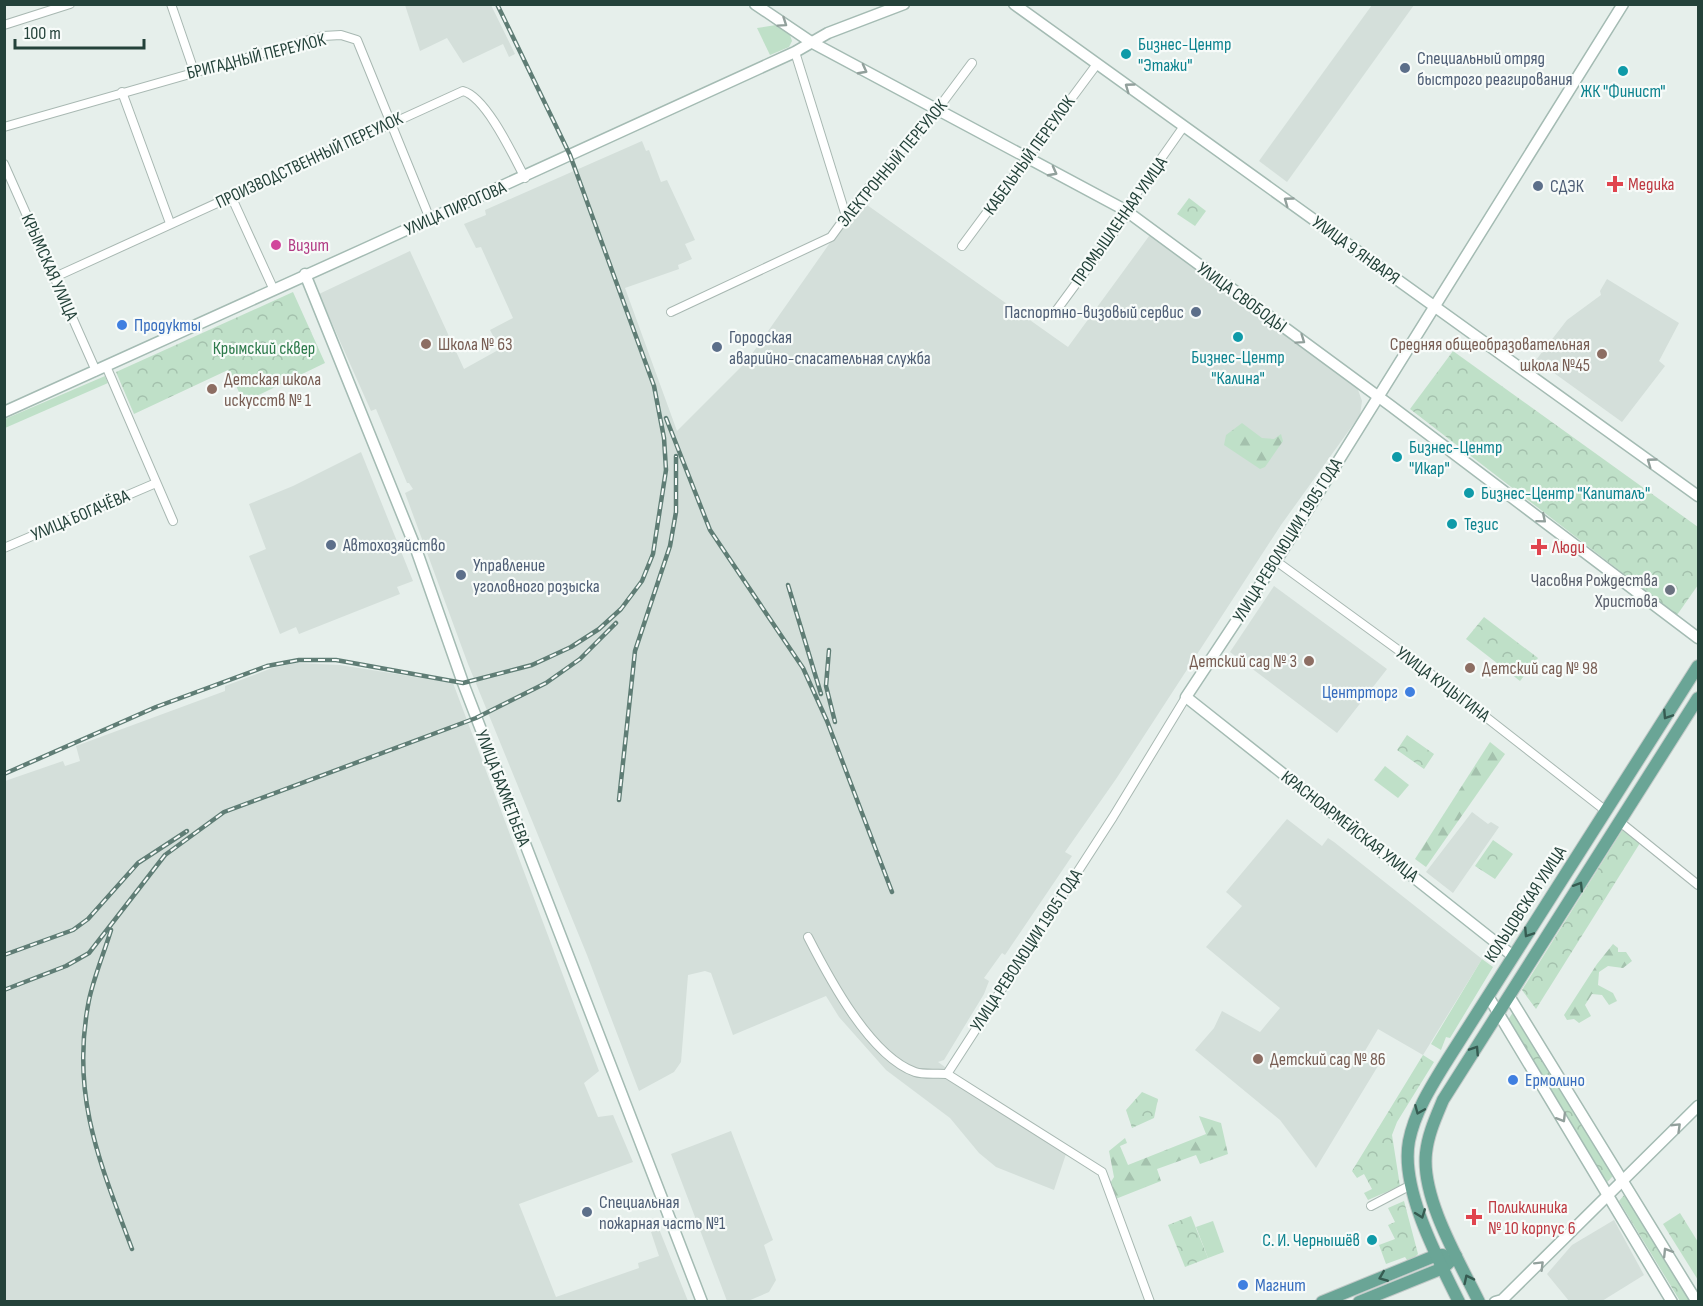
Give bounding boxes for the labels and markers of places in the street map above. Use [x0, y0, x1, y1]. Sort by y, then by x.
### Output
place label: Бизнес-Центр "Этажи" [1138, 34, 1231, 76]
marker: Бизнес-Центр "Этажи" [1119, 47, 1133, 61]
place label: Специальный отряд быстрого реагирования [1417, 48, 1573, 90]
marker: Специальный отряд быстрого реагирования [1398, 61, 1412, 75]
marker: ЖК "Финист" [1616, 64, 1630, 78]
place label: ЖК "Финист" [1580, 81, 1666, 102]
place label: Медика [1628, 174, 1675, 195]
marker: Медика [1606, 175, 1624, 193]
place label: СДЭК [1550, 176, 1585, 197]
marker: СДЭК [1531, 179, 1545, 193]
place label: Визит [288, 235, 329, 256]
marker: Визит [269, 238, 283, 252]
place label: Паспортно-визовый сервис [1004, 302, 1184, 323]
marker: Паспортно-визовый сервис [1189, 305, 1203, 319]
place label: Продукты [134, 315, 201, 336]
marker: Продукты [115, 318, 129, 332]
place label: Городская аварийно-спасательная служба [729, 327, 931, 369]
marker: Бизнес-Центр "Калина" [1231, 330, 1245, 344]
place label: Школа № 63 [438, 334, 513, 355]
place label: Средняя общеобразовательная школа №45 [1390, 334, 1590, 376]
marker: Школа № 63 [419, 337, 433, 351]
marker: Городская аварийно-спасательная служба [710, 340, 724, 354]
place label: Бизнес-Центр "Калина" [1191, 347, 1285, 389]
marker: Средняя общеобразовательная школа №45 [1595, 347, 1609, 361]
place label: Детская школа искусств № 1 [224, 369, 321, 411]
marker: Детская школа искусств № 1 [205, 382, 219, 396]
place label: Бизнес-Центр "Икар" [1409, 437, 1502, 479]
marker: Бизнес-Центр "Икар" [1390, 450, 1404, 464]
place label: Бизнес-Центр "Капиталъ" [1481, 483, 1650, 504]
marker: Бизнес-Центр "Капиталъ" [1462, 486, 1476, 500]
place label: Тезис [1464, 514, 1499, 535]
marker: Тезис [1445, 517, 1459, 531]
place label: Автохозяйство [342, 535, 445, 556]
place label: Люди [1551, 537, 1585, 558]
marker: Автохозяйство [324, 538, 338, 552]
marker: Люди [1530, 538, 1548, 556]
place label: Управление уголовного розыска [473, 555, 600, 597]
marker: Управление уголовного розыска [454, 568, 468, 582]
place label: Часовня Рождества Христова [1530, 570, 1658, 612]
marker: Часовня Рождества Христова [1663, 583, 1677, 597]
place label: Детский сад № 3 [1190, 651, 1297, 672]
marker: Детский сад № 3 [1302, 654, 1316, 668]
place label: Детский сад № 98 [1482, 658, 1598, 679]
marker: Детский сад № 98 [1463, 661, 1477, 675]
place label: Центрторг [1322, 682, 1398, 703]
marker: Центрторг [1403, 685, 1417, 699]
place label: Детский сад № 86 [1270, 1049, 1386, 1070]
marker: Детский сад № 86 [1251, 1052, 1265, 1066]
place label: Ермолино [1525, 1070, 1585, 1091]
marker: Ермолино [1506, 1073, 1520, 1087]
place label: Специальная пожарная часть №1 [599, 1192, 726, 1234]
place label: Поликлиника № 10 корпус 6 [1488, 1197, 1576, 1239]
marker: Специальная пожарная часть №1 [580, 1205, 594, 1219]
marker: Поликлиника № 10 корпус 6 [1465, 1208, 1483, 1226]
place label: С. И. Чернышёв [1262, 1230, 1360, 1251]
marker: С. И. Чернышёв [1365, 1233, 1379, 1247]
place label: Магнит [1255, 1275, 1306, 1296]
marker: Магнит [1236, 1278, 1250, 1292]

